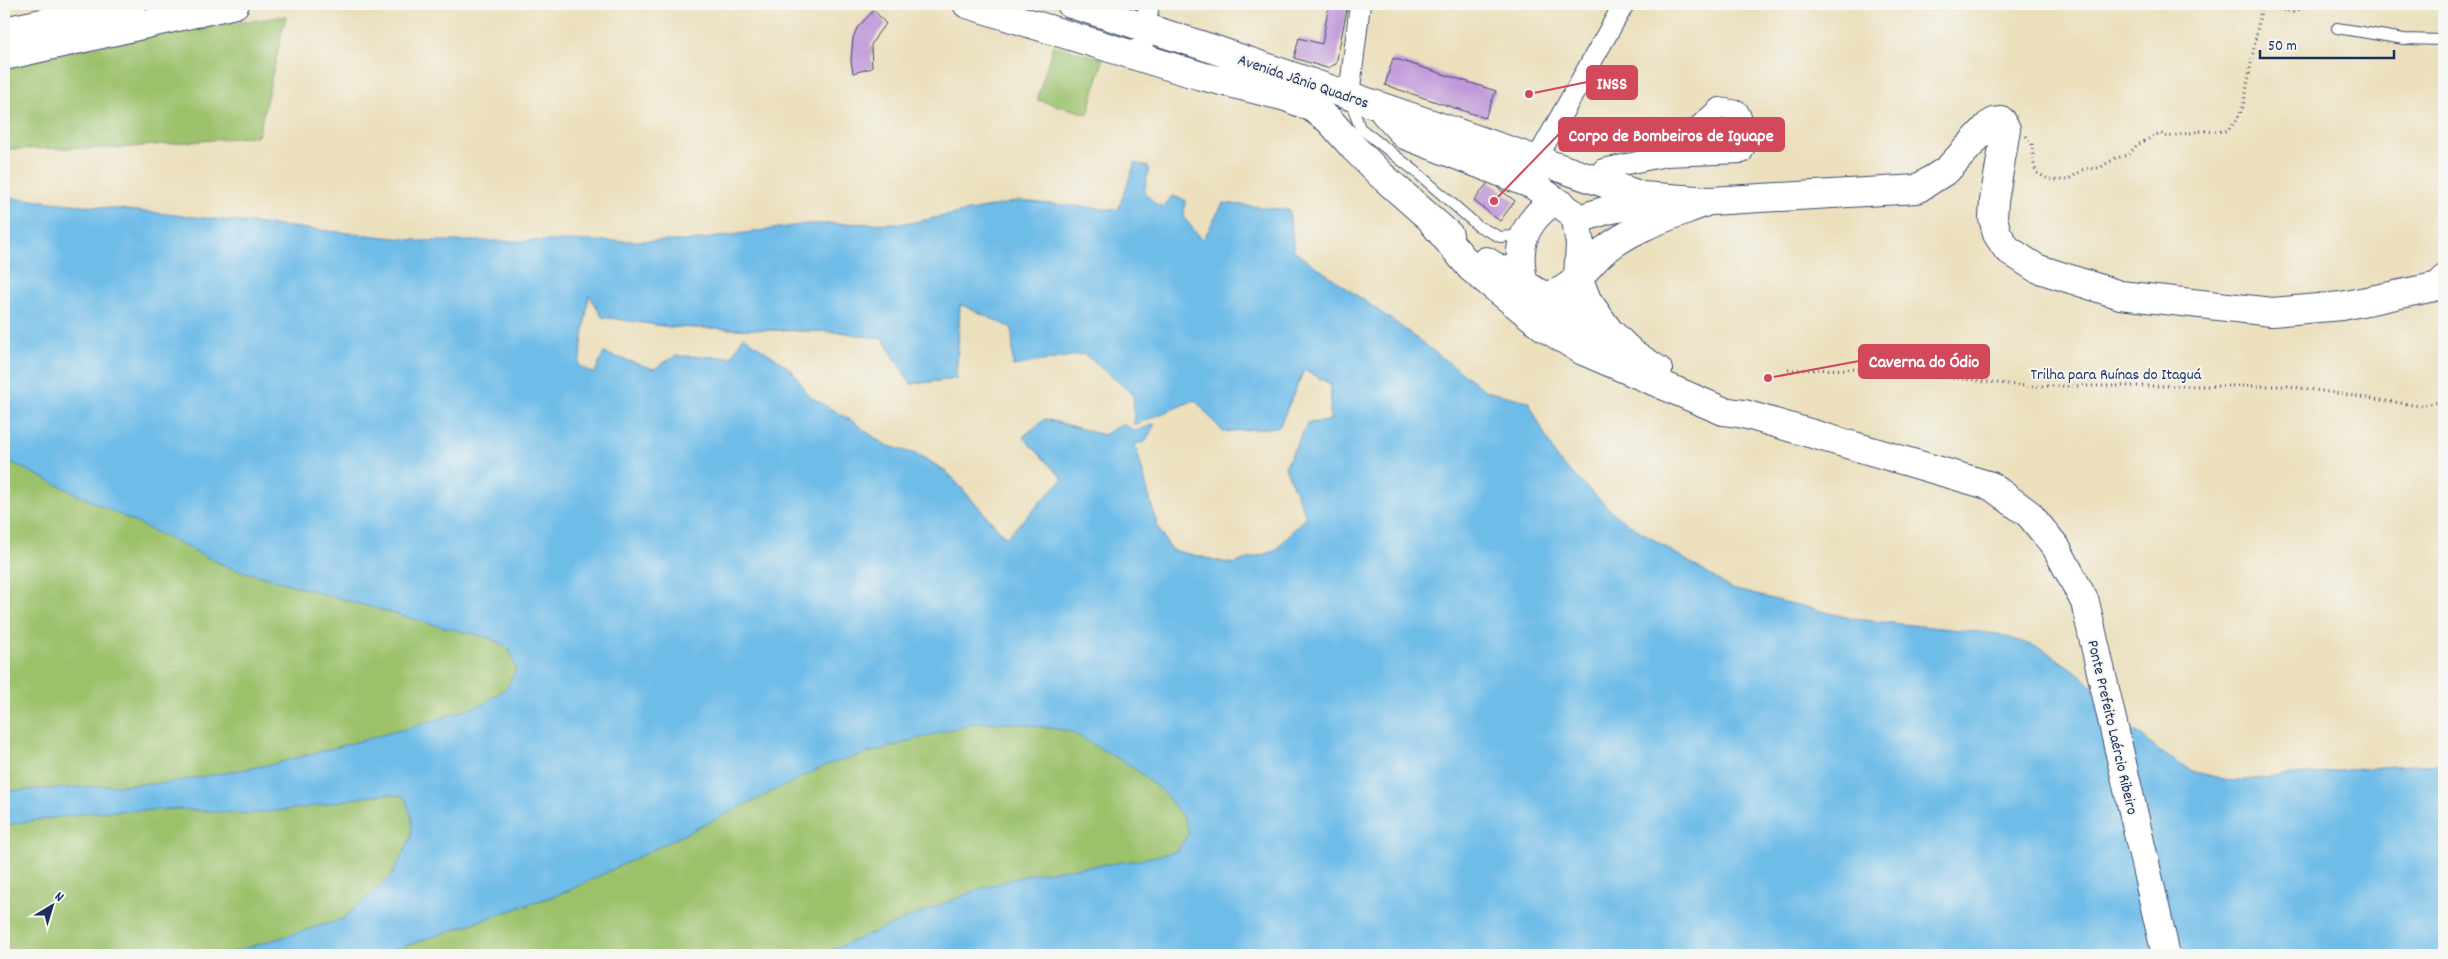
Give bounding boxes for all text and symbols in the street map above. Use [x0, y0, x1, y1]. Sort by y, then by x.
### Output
scale bar [2260, 28, 2394, 60]
text: 50 m [2268, 36, 2297, 58]
street label: Avenida Jânio Quadros [1234, 49, 1372, 116]
callout: INSS [1587, 66, 1637, 99]
text: INSS [1597, 73, 1627, 98]
callout: Corpo de Bombeiros de Iguape [1559, 118, 1784, 151]
text: Corpo de Bombeiros de Iguape [1568, 125, 1774, 150]
callout: Caverna do Ódio [1859, 345, 1989, 378]
text: Caverna do Ódio [1869, 351, 1979, 376]
street label: Trilha para Ruínas do Itaguá [2030, 364, 2202, 387]
street label: Ponte Prefeito Laércio Ribeiro [2080, 638, 2143, 817]
north arrow [28, 882, 78, 932]
text: N [50, 887, 68, 907]

